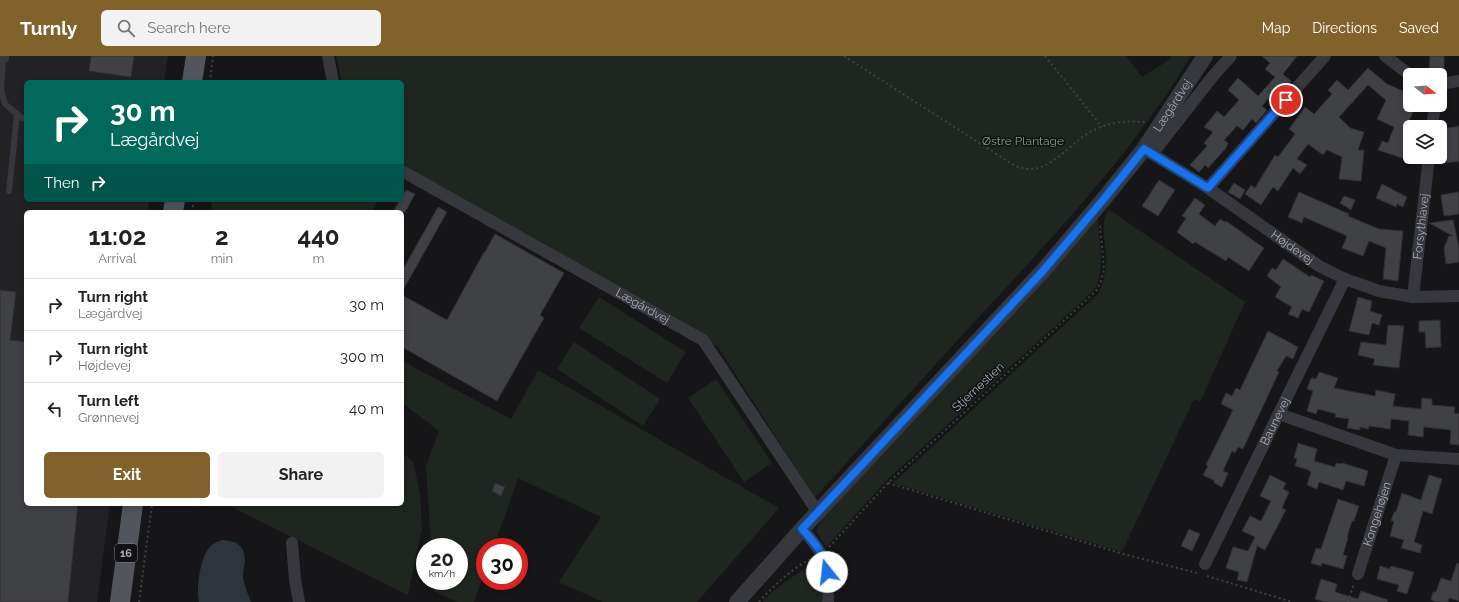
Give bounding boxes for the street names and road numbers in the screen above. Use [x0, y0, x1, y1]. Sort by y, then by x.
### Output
street label: Lægårdvej [1150, 77, 1195, 134]
street label: Forsythiavej [1410, 193, 1432, 260]
street label: Højdevej [1268, 227, 1316, 267]
street label: Lægårdvej [613, 285, 672, 327]
street label: Stjernestien [949, 359, 1007, 415]
street label: Baunevej [1257, 395, 1293, 447]
street label: Kongehøjen [1360, 480, 1394, 548]
road number: 16 [115, 544, 137, 562]

